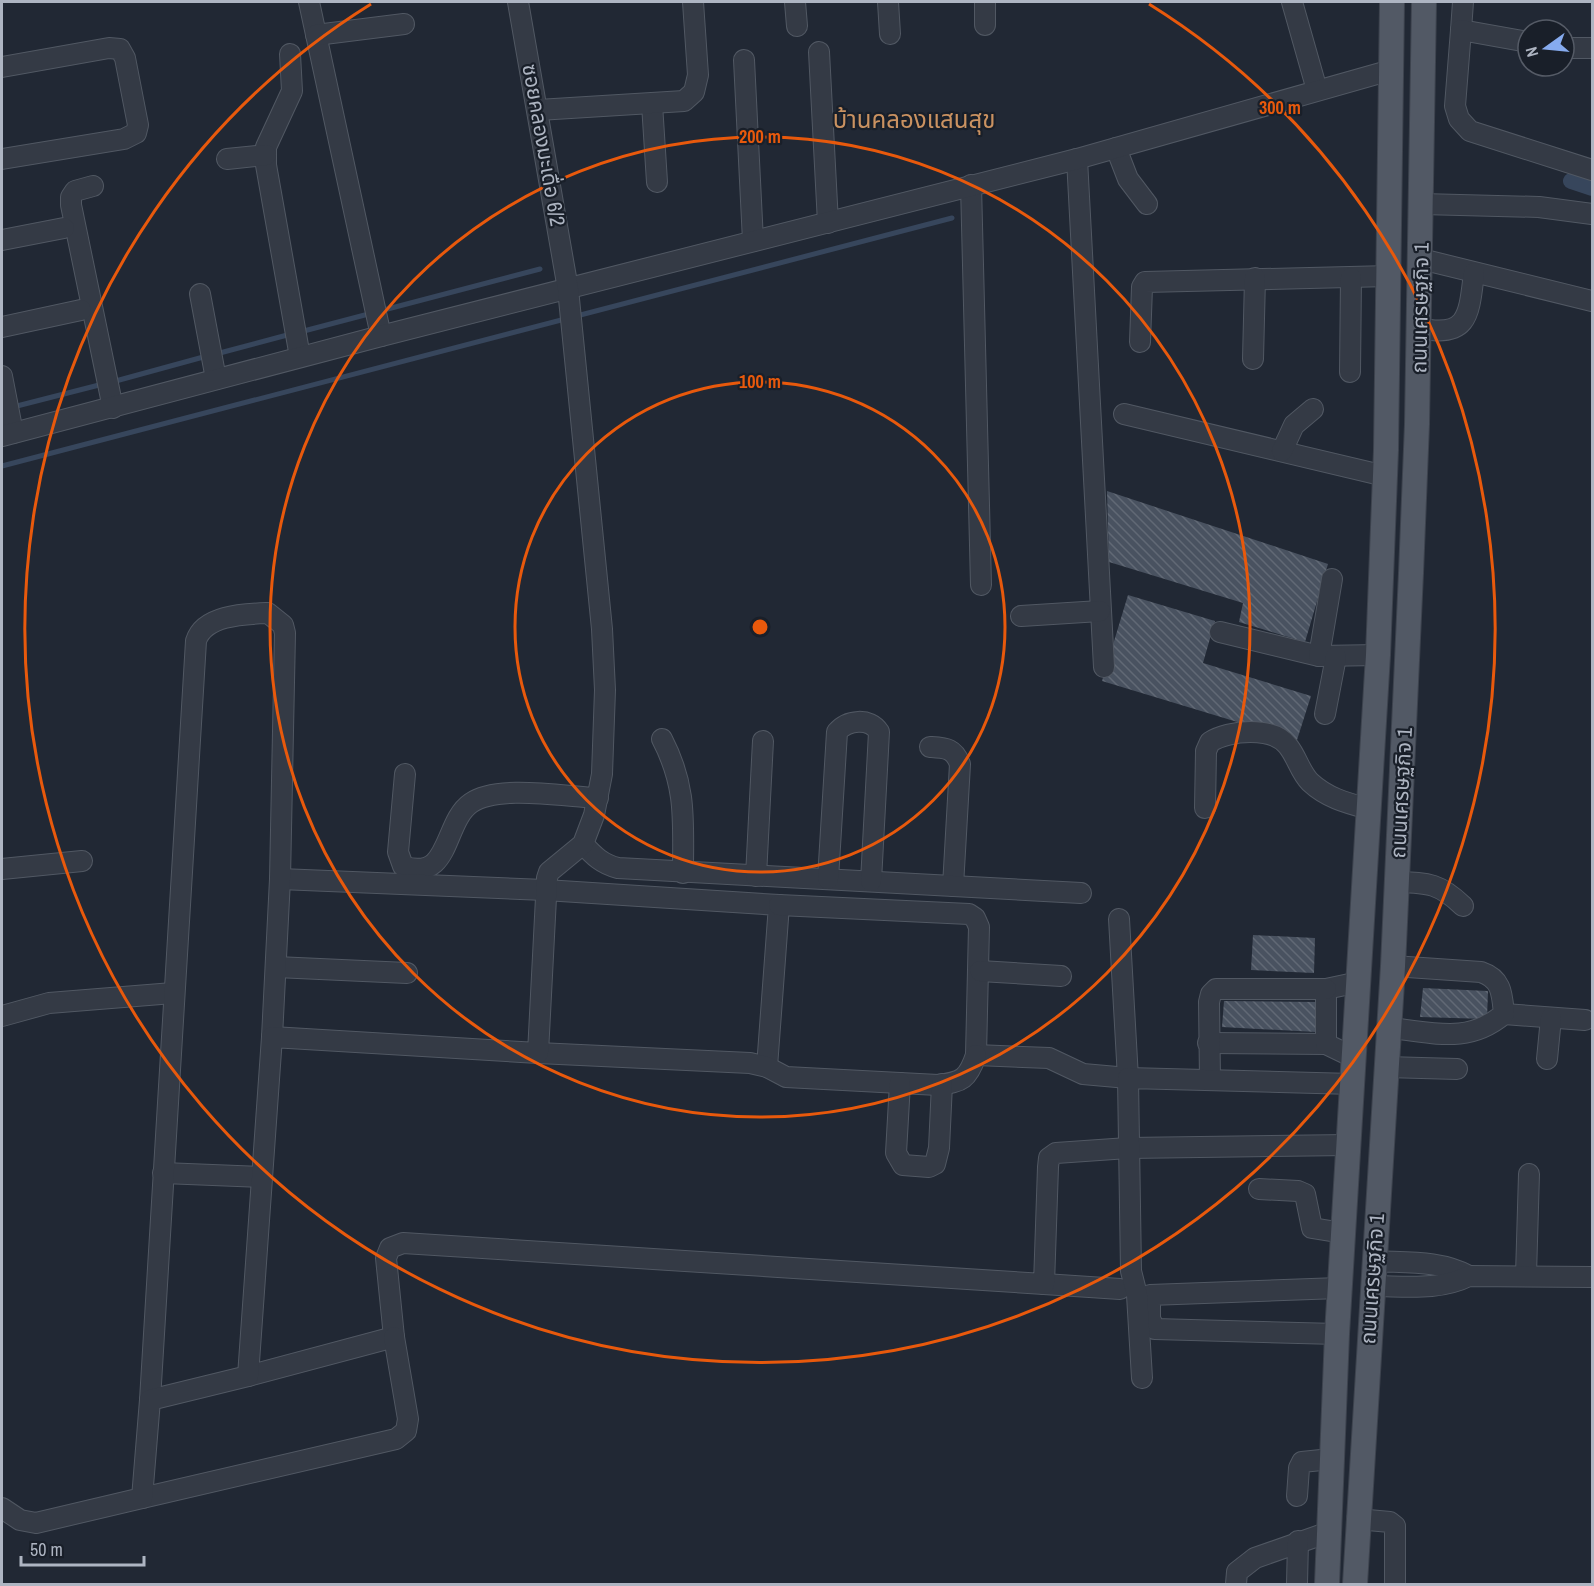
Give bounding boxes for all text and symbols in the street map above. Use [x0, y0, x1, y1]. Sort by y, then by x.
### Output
north arrow [1516, 18, 1576, 78]
text: N [1520, 44, 1543, 59]
street label: ซอยคลองมะเดื่อ 6/2 [515, 62, 573, 228]
text: 300 m [1259, 95, 1301, 120]
district label: บ้านคลองแสนสุข [833, 103, 995, 135]
text: 200 m [739, 124, 781, 149]
street label: ถนนเศรษฐกิจ 1 [1404, 242, 1436, 374]
text: 100 m [739, 369, 781, 394]
centre of rings [750, 617, 770, 637]
street label: ถนนเศรษฐกิจ 1 [1383, 726, 1419, 859]
street label: ถนนเศรษฐกิจ 1 [1353, 1212, 1391, 1345]
scale bar [21, 1529, 144, 1567]
text: 50 m [30, 1537, 63, 1562]

